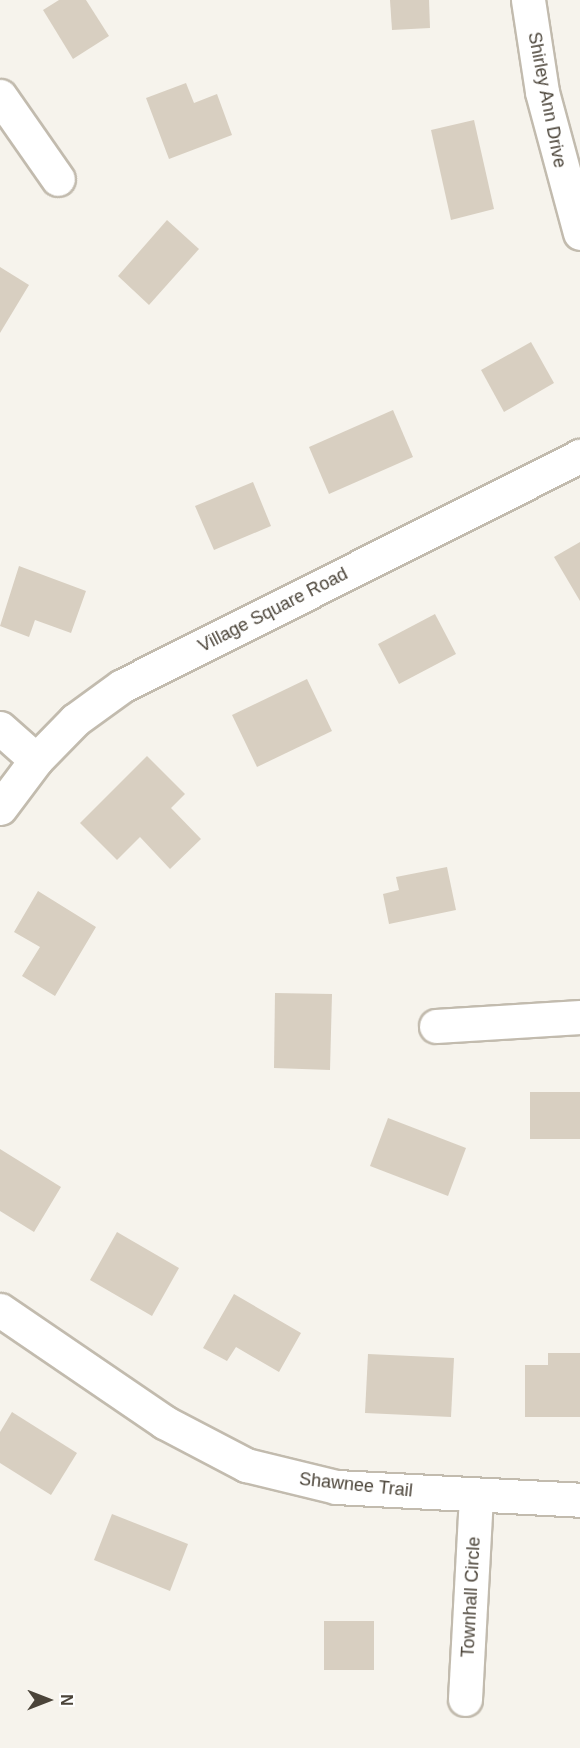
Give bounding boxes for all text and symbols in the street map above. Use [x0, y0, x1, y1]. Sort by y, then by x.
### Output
street label: Shirley Ann Drive [523, 30, 571, 170]
street label: Village Square Road [195, 563, 351, 657]
street label: Shawnee Trail [298, 1468, 414, 1502]
street label: Townhall Circle [457, 1536, 485, 1658]
north arrow [18, 1670, 78, 1730]
text: N [58, 1694, 75, 1706]

